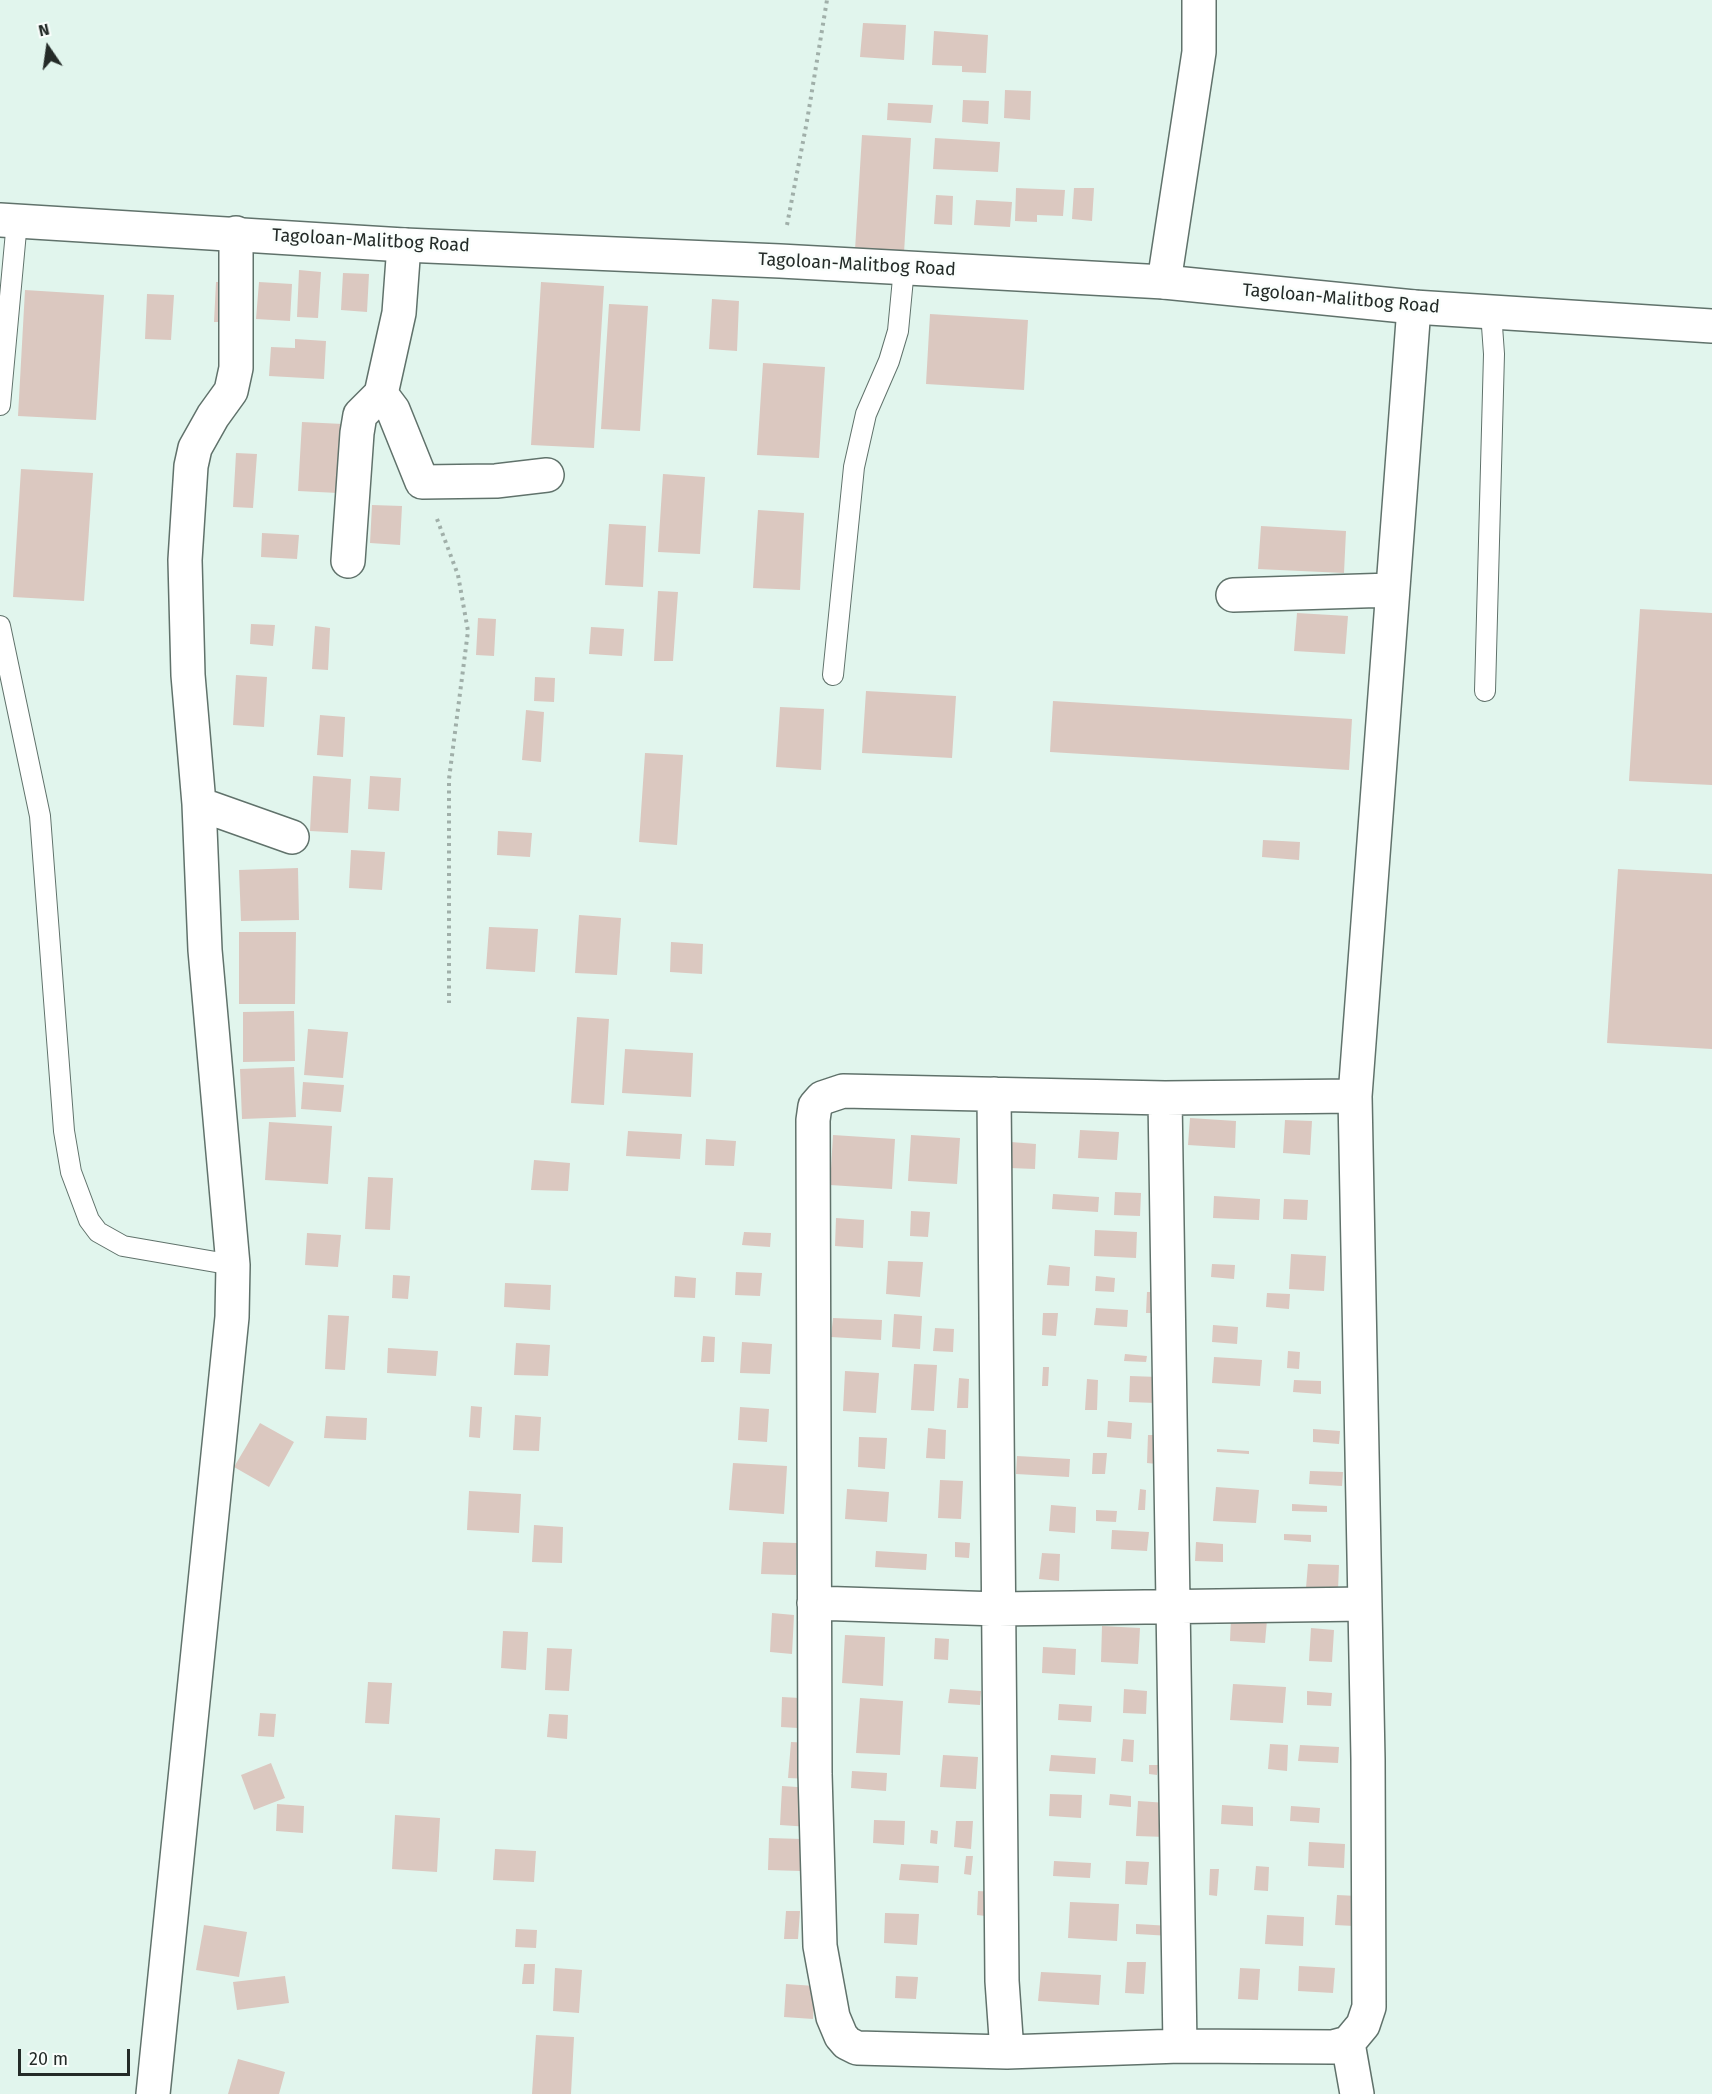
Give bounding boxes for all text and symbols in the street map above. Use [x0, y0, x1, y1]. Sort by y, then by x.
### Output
north arrow [18, 18, 78, 78]
text: N [37, 20, 51, 40]
street label: Tagoloan-Malitbog Road [272, 225, 470, 257]
street label: Tagoloan-Malitbog Road [758, 249, 956, 281]
street label: Tagoloan-Malitbog Road [1241, 280, 1441, 318]
scale bar [21, 2037, 134, 2075]
text: 20 m [29, 2048, 68, 2070]

